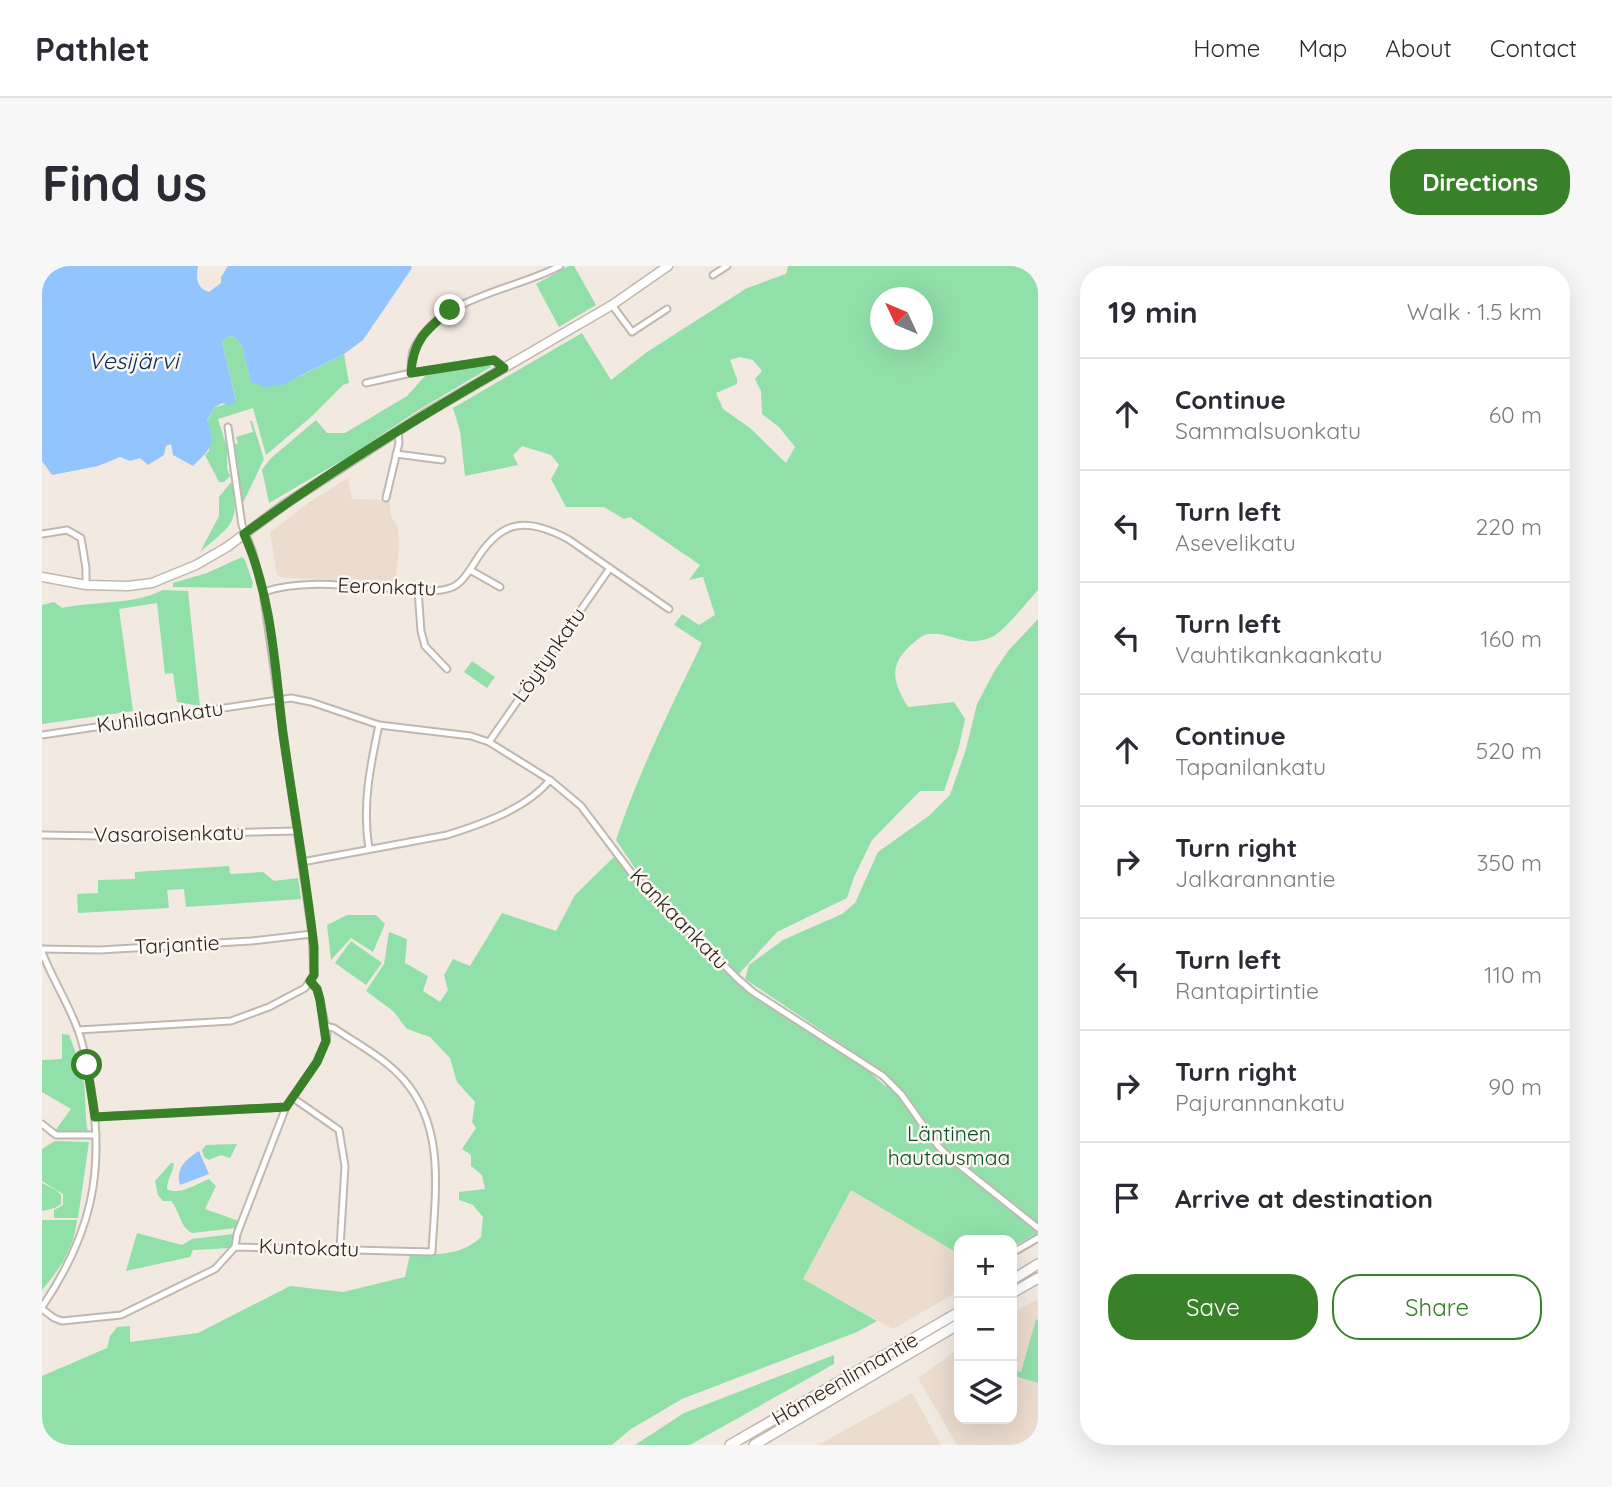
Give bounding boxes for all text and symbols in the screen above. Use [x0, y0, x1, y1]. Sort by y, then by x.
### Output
text: Pathlet [35, 28, 150, 69]
text: Home [1193, 33, 1260, 63]
text: Map [1298, 33, 1347, 63]
text: About [1385, 33, 1452, 63]
text: Contact [1490, 33, 1577, 63]
button: Directions [1390, 149, 1570, 215]
text: Find us [42, 152, 207, 213]
north arrow [870, 287, 933, 350]
text: 19 min [1108, 293, 1198, 331]
route end [434, 294, 465, 325]
text: Walk · 1.5 km [1407, 297, 1542, 326]
water label: Vesijärvi [88, 346, 181, 375]
text: Continue [1175, 383, 1286, 416]
icon: ahead [1108, 395, 1146, 433]
text: 60 m [1489, 400, 1542, 429]
text: Sammalsuonkatu [1175, 416, 1361, 445]
text: Turn left [1175, 495, 1282, 528]
icon: left [1108, 507, 1146, 545]
text: 220 m [1476, 512, 1542, 541]
text: Asevelikatu [1175, 528, 1296, 557]
street label: Eeronkatu [337, 571, 437, 601]
street label: Löytynkatu [506, 602, 590, 707]
text: Turn left [1175, 607, 1282, 640]
icon: left [1108, 619, 1146, 657]
text: 160 m [1480, 624, 1542, 653]
text: Vauhtikankaankatu [1175, 640, 1383, 669]
street label: Kuhilaankatu [95, 694, 225, 738]
text: Continue [1175, 719, 1286, 752]
icon: ahead [1108, 731, 1146, 769]
text: 520 m [1476, 736, 1542, 765]
text: Tapanilankatu [1175, 752, 1326, 781]
street label: Vasaroisenkatu [93, 819, 245, 847]
text: Turn right [1175, 831, 1297, 864]
icon: right [1108, 843, 1146, 881]
text: 350 m [1476, 848, 1542, 877]
street label: Kankaankatu [625, 862, 735, 974]
text: Jalkarannantie [1175, 864, 1336, 893]
street label: Tarjantie [134, 929, 220, 959]
text: Turn left [1175, 943, 1282, 976]
icon: left [1108, 955, 1146, 993]
text: 110 m [1484, 960, 1542, 989]
text: Rantapirtintie [1175, 976, 1319, 1005]
route start [71, 1049, 102, 1080]
text: Turn right [1175, 1055, 1297, 1088]
icon: right [1108, 1067, 1146, 1105]
text: 90 m [1488, 1072, 1542, 1101]
text: Pajurannankatu [1175, 1088, 1345, 1117]
park label: Läntinen hautausmaa [888, 1120, 1010, 1170]
icon: arrive [1108, 1179, 1146, 1217]
text: Arrive at destination [1175, 1182, 1433, 1215]
street label: Kuntokatu [258, 1232, 360, 1262]
map controls [954, 1235, 1017, 1424]
button: + [954, 1235, 1017, 1298]
button: Save [1108, 1274, 1318, 1340]
button: Share [1332, 1274, 1542, 1340]
button: − [954, 1298, 1017, 1361]
street label: Hämeenlinnantie [767, 1326, 922, 1431]
button: layers [954, 1361, 1017, 1424]

